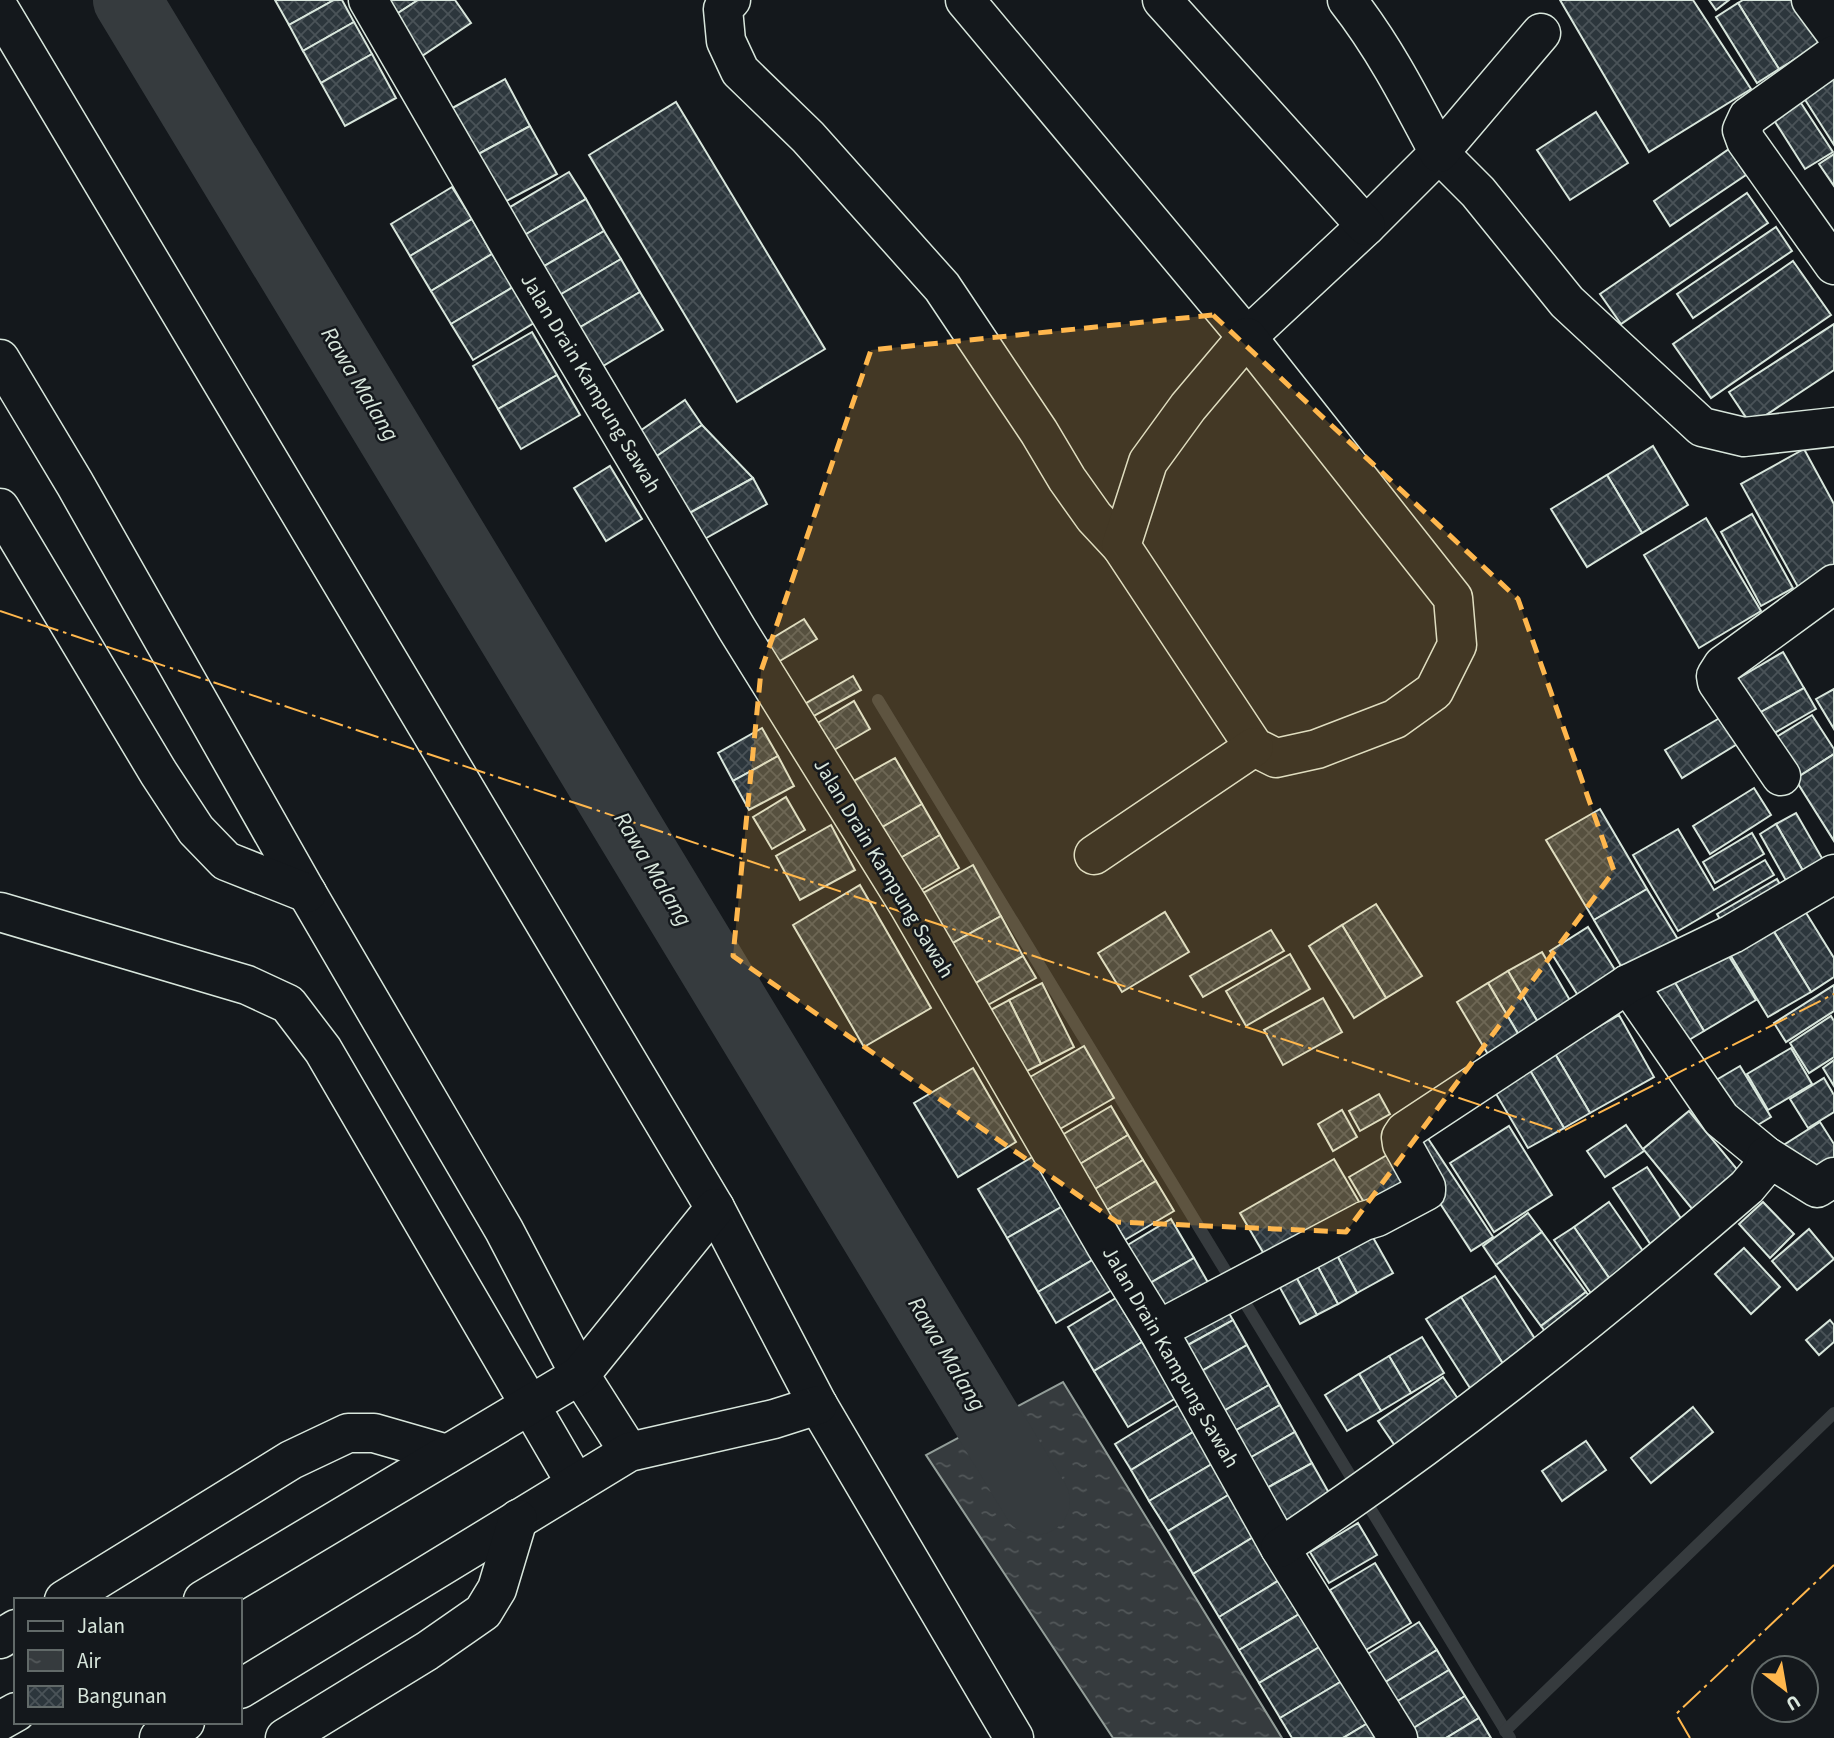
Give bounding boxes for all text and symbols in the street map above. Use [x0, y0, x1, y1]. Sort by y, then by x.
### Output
street label: Jalan Drain Kampung Sawah [513, 267, 669, 499]
water label: Rawa Malang [313, 320, 407, 448]
street label: Jalan Drain Kampung Sawah [806, 752, 962, 984]
water label: Rawa Malang [606, 805, 700, 933]
street label: Jalan Drain Kampung Sawah [1095, 1241, 1247, 1473]
water label: Rawa Malang [900, 1290, 994, 1418]
legend [14, 1598, 242, 1724]
text: Jalan [77, 1611, 125, 1641]
text: Air [77, 1646, 102, 1676]
north arrow [1750, 1654, 1820, 1724]
text: Bangunan [77, 1681, 167, 1711]
text: U [1781, 1687, 1805, 1717]

